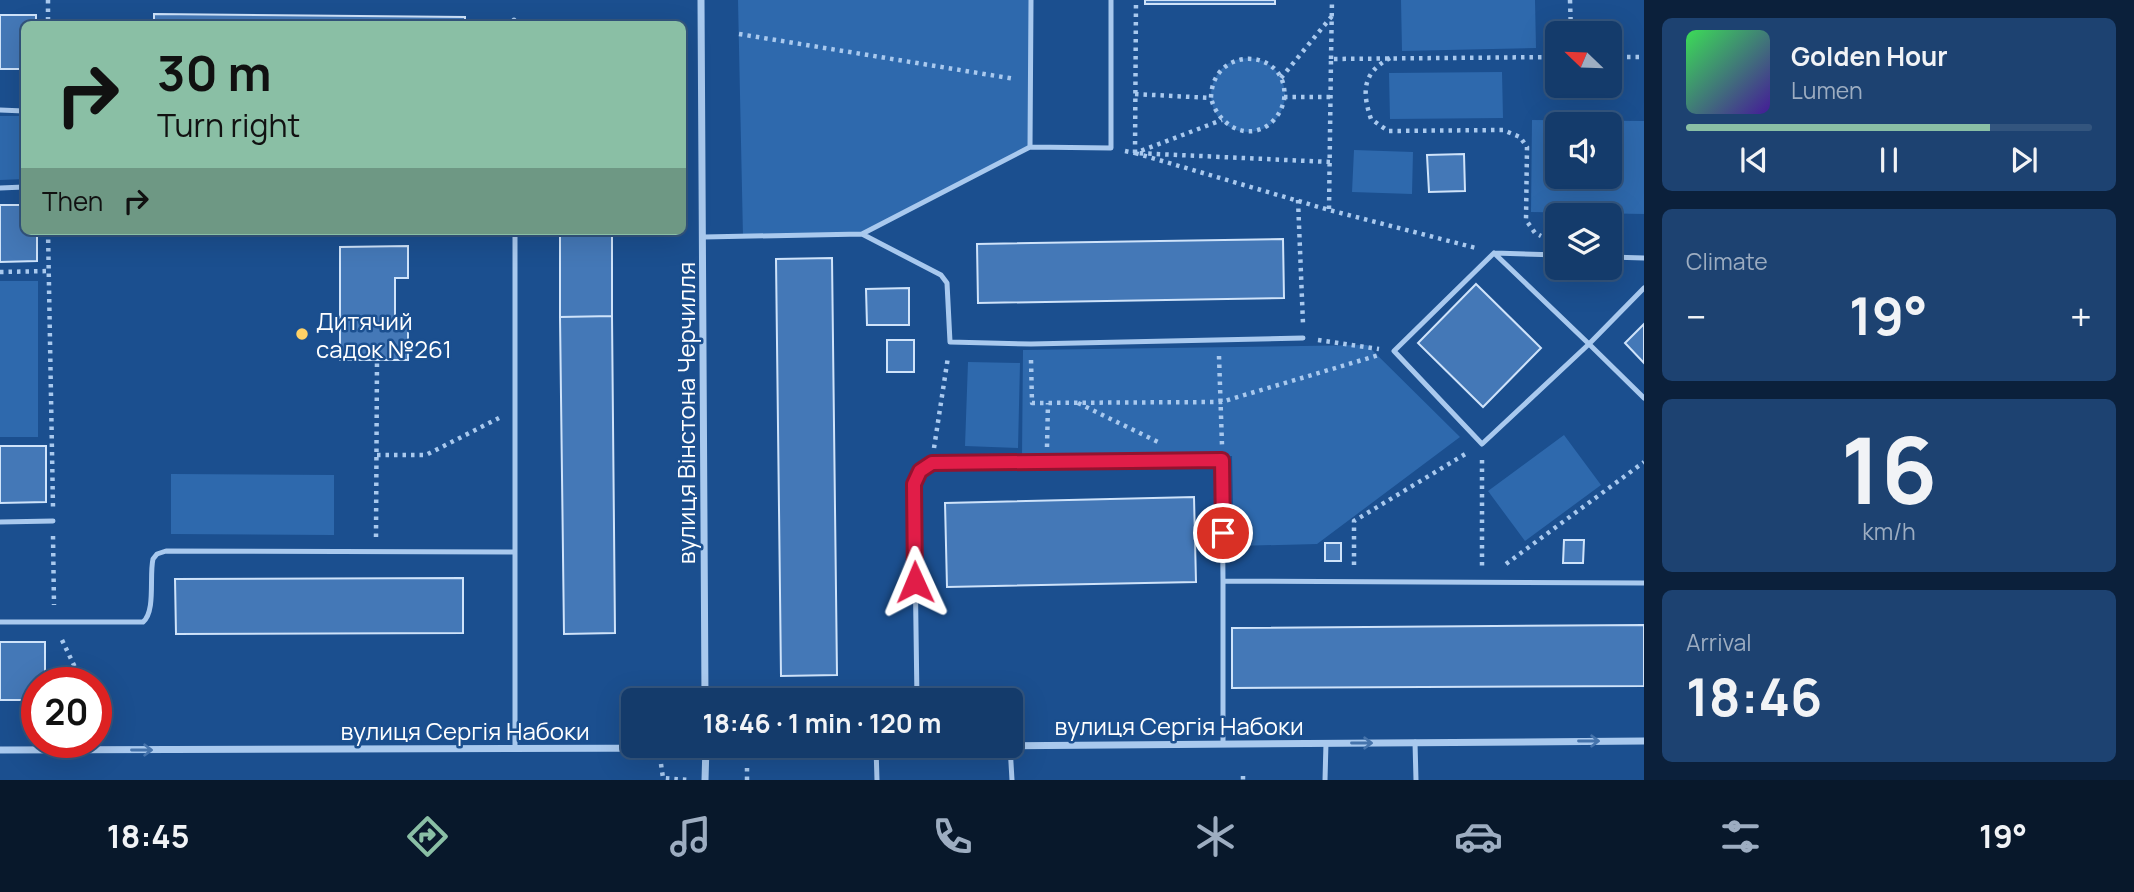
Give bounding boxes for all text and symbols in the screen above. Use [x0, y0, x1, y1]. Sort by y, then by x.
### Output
north arrow [1545, 21, 1622, 98]
map controls [1545, 21, 1622, 280]
text: Golden Hour [1791, 38, 1948, 74]
text: 30 m [157, 39, 272, 106]
icon: right [42, 49, 133, 140]
text: Lumen [1791, 74, 1863, 106]
text: Turn right [157, 103, 300, 147]
button: sound [1545, 112, 1622, 189]
icon: previous [1735, 141, 1773, 179]
icon: pause [1870, 141, 1908, 179]
icon: next [2005, 141, 2043, 179]
icon: right [117, 182, 155, 220]
text: Then [42, 183, 103, 219]
button: layers [1545, 203, 1622, 280]
text: Climate [1686, 245, 1768, 277]
street label: вулиця Вінстона Черчилля [669, 262, 702, 564]
text: 19° [1849, 280, 1928, 351]
text: − [1686, 290, 1707, 342]
text: + [2070, 290, 2092, 342]
place label: Дитячий садок №261 [316, 304, 452, 365]
marker: Дитячий садок №261 [294, 326, 310, 342]
text: 16 [1841, 407, 1937, 531]
pin [1193, 503, 1253, 563]
icon: arrive [1204, 514, 1242, 552]
text: km/h [1862, 515, 1916, 547]
position arrow [878, 545, 952, 619]
text: Arrival [1686, 626, 1752, 658]
text: 18:46 [1686, 661, 1822, 732]
speed limit sign: 20 [21, 667, 112, 758]
text: 18:46 · 1 min · 120 m [703, 705, 941, 741]
street label: вулиця Сергія Набоки [1054, 709, 1304, 742]
street label: вулиця Сергія Набоки [340, 714, 590, 747]
one-way arrow [1578, 734, 1601, 748]
one-way arrow [1350, 736, 1373, 750]
one-way arrow [130, 743, 153, 757]
icon: directions [403, 812, 452, 861]
icon: music [666, 812, 715, 861]
icon: phone [928, 812, 977, 861]
icon: climate [1191, 812, 1240, 861]
icon: car [1454, 812, 1503, 861]
icon: filters [1716, 812, 1765, 861]
text: 18:45 [107, 814, 190, 858]
text: 19° [1979, 814, 2027, 858]

